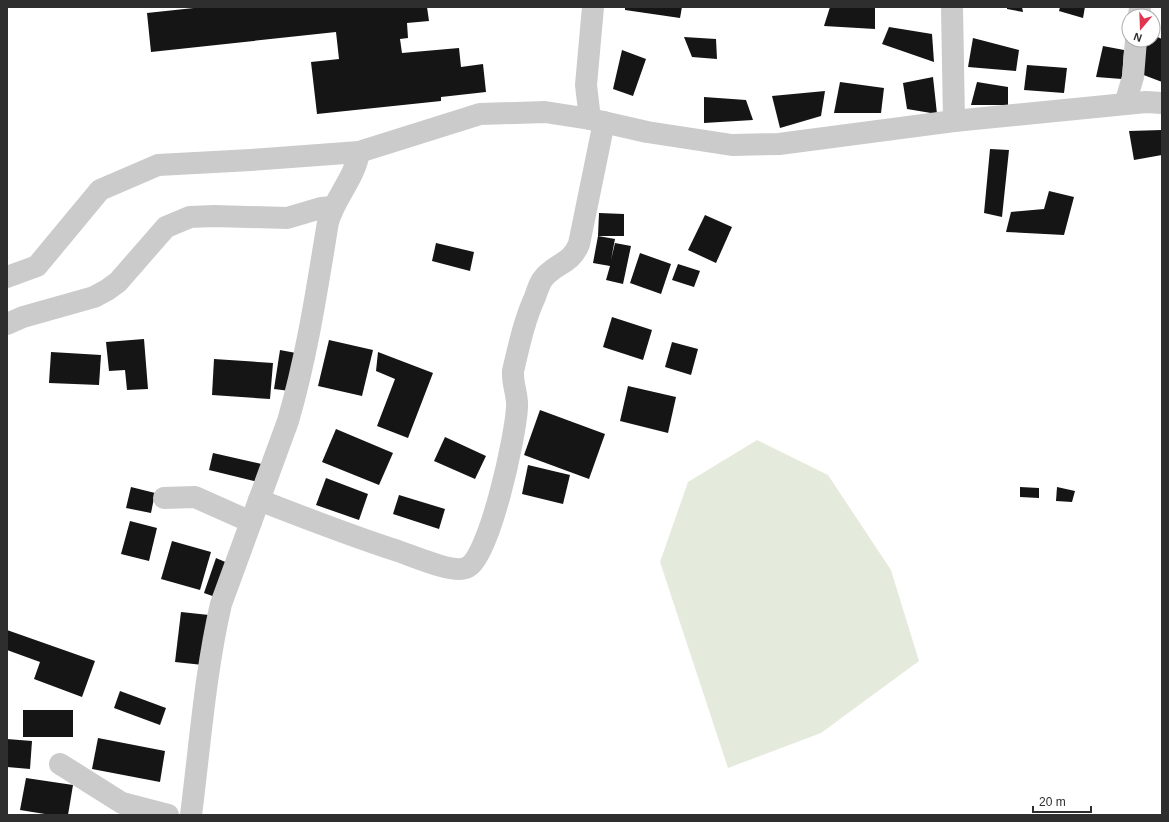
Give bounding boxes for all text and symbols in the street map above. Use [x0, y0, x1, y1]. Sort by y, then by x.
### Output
north arrow [1121, 8, 1161, 48]
text: N [1132, 30, 1143, 44]
scale bar [1033, 788, 1091, 814]
text: 20 m [1039, 795, 1066, 809]

